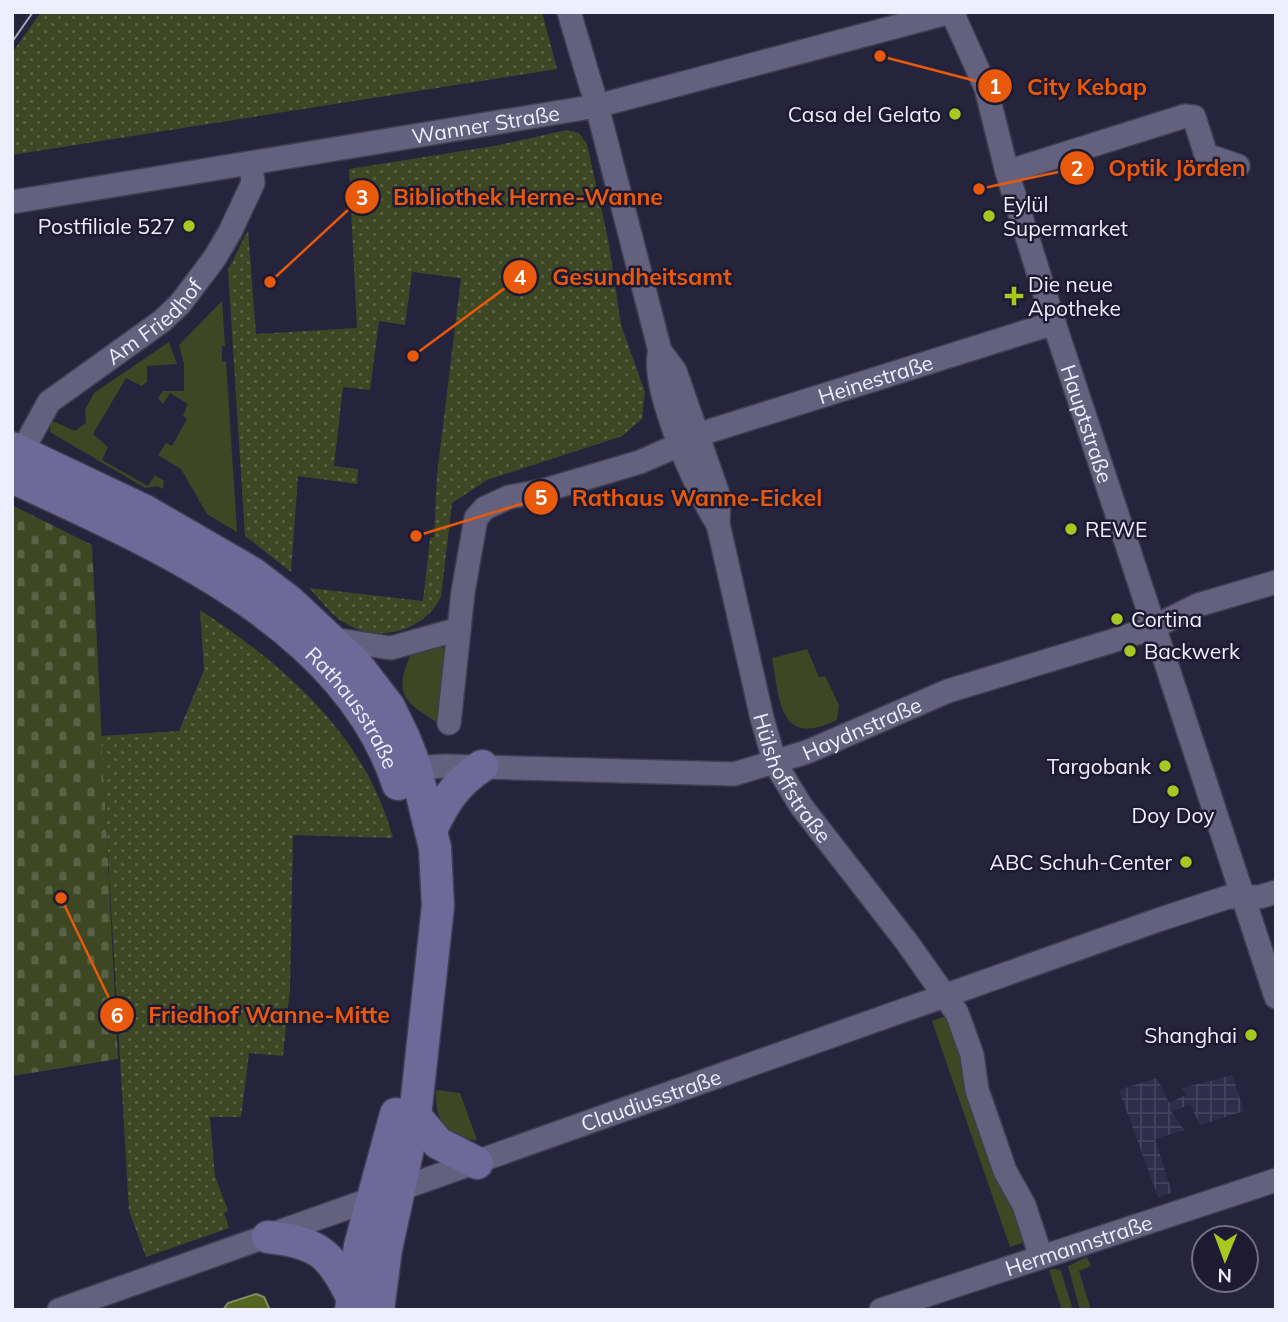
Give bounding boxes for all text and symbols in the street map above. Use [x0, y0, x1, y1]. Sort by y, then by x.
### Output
callout: City Kebap [978, 64, 1161, 108]
text: City Kebap [1027, 72, 1147, 101]
text: 1 [989, 73, 1001, 99]
street label: Wanner Straße [410, 99, 561, 149]
place label: Casa del Gelato [788, 101, 941, 127]
marker: Casa del Gelato [947, 106, 963, 122]
callout: Optik Jörden [1059, 146, 1260, 190]
text: Optik Jörden [1108, 153, 1246, 182]
text: 2 [1071, 155, 1083, 181]
callout: Bibliothek Herne-Wanne [344, 175, 677, 219]
text: Bibliothek Herne-Wanne [393, 182, 663, 211]
text: 3 [356, 184, 368, 210]
place label: Eylül Supermarket [1003, 191, 1128, 241]
marker: Eylül Supermarket [981, 208, 997, 224]
place label: Postfiliale 527 [38, 213, 175, 239]
marker: Postfiliale 527 [181, 218, 197, 234]
callout: Gesundheitsamt [503, 255, 745, 299]
text: Gesundheitsamt [552, 262, 732, 291]
text: 4 [514, 264, 527, 290]
place label: Die neue Apotheke [1028, 271, 1121, 321]
street label: Am Friedhof [101, 273, 208, 370]
marker: Die neue Apotheke [1006, 288, 1022, 304]
street label: Heinestraße [815, 349, 936, 409]
street label: Hauptstraße [1056, 361, 1119, 486]
callout: Rathaus Wanne-Eickel [523, 476, 837, 520]
text: Rathaus Wanne-Eickel [572, 483, 822, 512]
text: 5 [535, 484, 547, 510]
place label: REWE [1085, 516, 1147, 542]
marker: REWE [1063, 521, 1079, 537]
place label: Cortina [1131, 606, 1202, 632]
marker: Cortina [1109, 611, 1125, 627]
place label: Backwerk [1144, 638, 1240, 664]
street label: Rathausstraße [300, 641, 404, 772]
marker: Backwerk [1122, 643, 1138, 659]
street label: Haydnstraße [798, 691, 925, 766]
street label: Hülshoffstraße [748, 710, 837, 848]
place label: Targobank [1047, 753, 1151, 779]
marker: Targobank [1157, 758, 1173, 774]
marker: Doy Doy [1165, 783, 1181, 799]
place label: Doy Doy [1132, 802, 1214, 828]
place label: ABC Schuh-Center [990, 849, 1172, 875]
marker: ABC Schuh-Center [1178, 854, 1194, 870]
callout: Friedhof Wanne-Mitte [99, 993, 404, 1037]
text: Friedhof Wanne-Mitte [148, 1000, 390, 1029]
text: 6 [111, 1002, 123, 1028]
place label: Shanghai [1144, 1022, 1237, 1048]
marker: Shanghai [1243, 1027, 1259, 1043]
street label: Claudiusstraße [577, 1063, 724, 1137]
street label: Hermannstraße [1002, 1209, 1156, 1281]
north arrow [1190, 1224, 1260, 1294]
text: N [1217, 1264, 1232, 1288]

